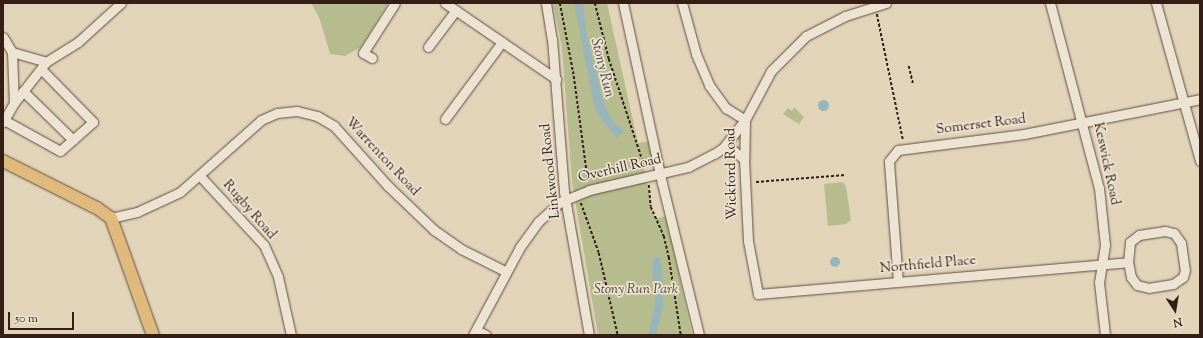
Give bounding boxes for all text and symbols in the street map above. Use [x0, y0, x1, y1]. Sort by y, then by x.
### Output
water label: Stony Run [586, 37, 618, 99]
street label: Somerset Road [935, 111, 1027, 139]
street label: Warrenton Road [341, 114, 423, 200]
street label: Keswick Road [1089, 121, 1123, 207]
street label: Linkwood Road [538, 122, 564, 220]
street label: Wickford Road [723, 128, 741, 220]
street label: Overhill Road [577, 151, 663, 187]
street label: Rugby Road [219, 177, 279, 243]
street label: Northfield Place [879, 252, 977, 278]
park label: Stony Run Park [594, 282, 678, 298]
north arrow [1155, 290, 1195, 330]
scale bar [10, 304, 76, 330]
text: 50 m [15, 310, 38, 328]
text: N [1172, 313, 1183, 330]

